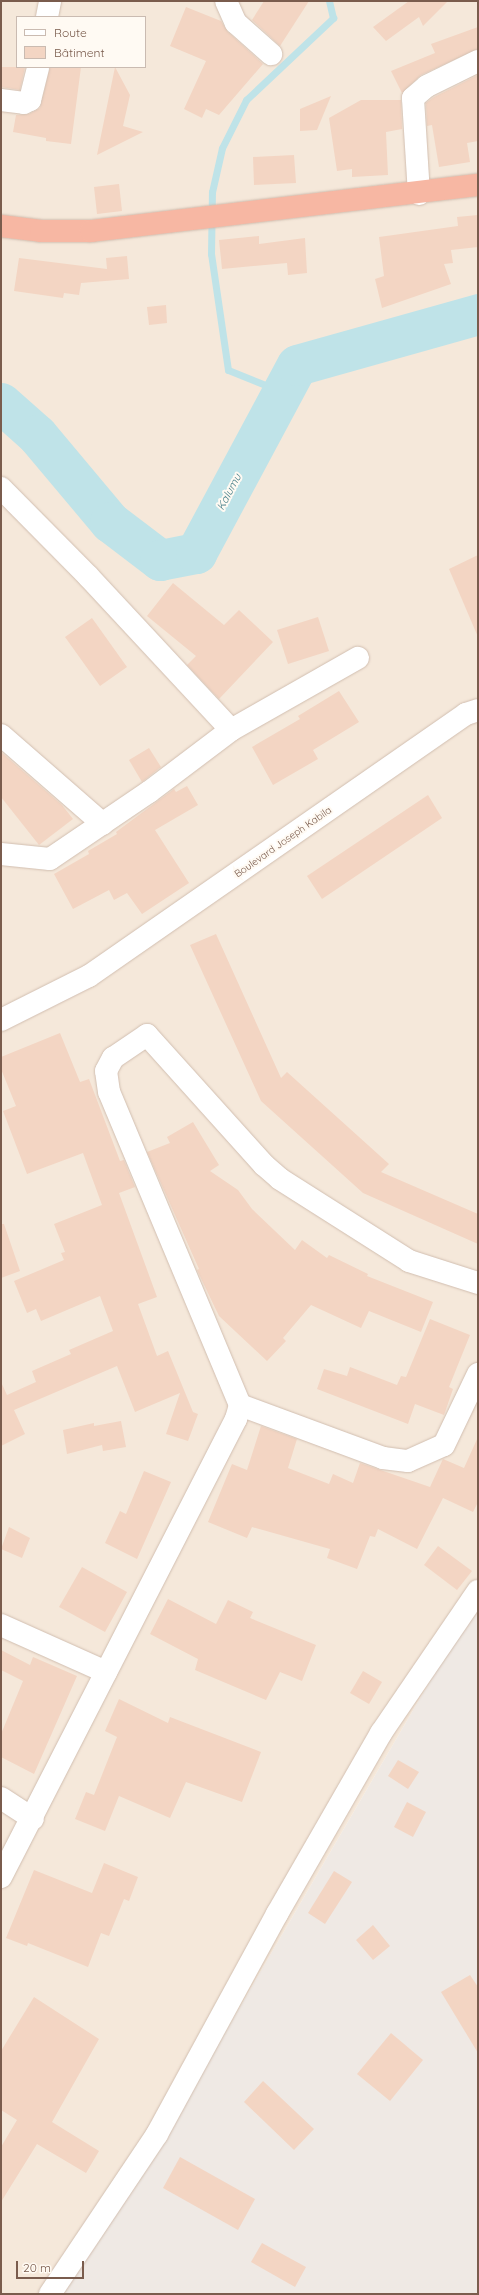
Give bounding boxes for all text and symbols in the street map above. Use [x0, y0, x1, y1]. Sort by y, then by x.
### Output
legend [16, 16, 146, 68]
text: Route [54, 25, 87, 40]
text: Bâtiment [54, 45, 104, 60]
water label: Kalumu [214, 472, 244, 512]
street label: Boulevard Joseph Kabila [232, 804, 334, 880]
scale bar [18, 2253, 86, 2279]
text: 20 m [23, 2260, 51, 2275]

